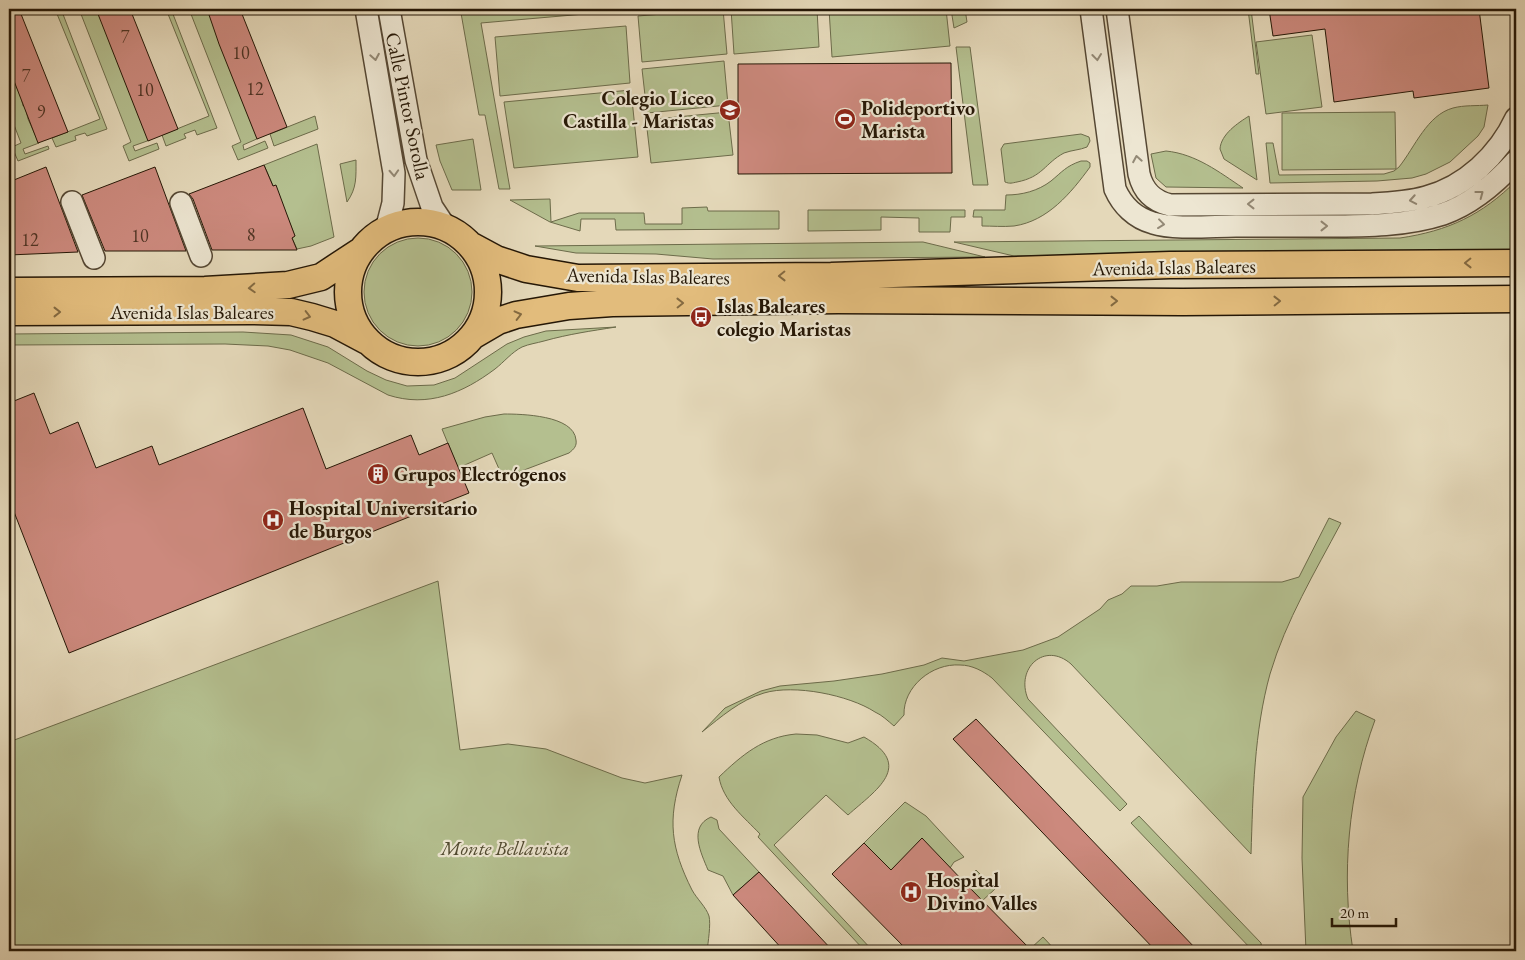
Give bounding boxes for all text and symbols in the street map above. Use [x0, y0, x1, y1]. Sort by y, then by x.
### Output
house number: 7 [121, 25, 130, 48]
street label: Calle Pintor Sorolla [380, 30, 436, 182]
house number: 10 [232, 41, 250, 64]
one-way arrow [369, 52, 379, 61]
one-way arrow [1091, 53, 1102, 61]
house number: 7 [22, 64, 31, 87]
house number: 12 [246, 77, 264, 100]
house number: 10 [136, 78, 154, 101]
place label: Colegio Liceo Castilla - Maristas [563, 85, 714, 134]
place label: Polideportivo Marista [861, 95, 975, 144]
school or university icon: Colegio Liceo Castilla - Maristas [718, 98, 742, 122]
house number: 9 [37, 100, 46, 123]
sports icon: Polideportivo Marista [833, 107, 857, 131]
one-way arrow [1132, 155, 1142, 163]
one-way arrow [388, 169, 399, 177]
one-way arrow [1474, 192, 1483, 200]
one-way arrow [1409, 194, 1418, 204]
one-way arrow [1247, 199, 1255, 209]
one-way arrow [1158, 218, 1166, 229]
one-way arrow [1320, 221, 1328, 231]
house number: 8 [247, 223, 255, 246]
house number: 10 [131, 224, 149, 247]
house number: 12 [21, 228, 39, 251]
street label: Avenida Islas Baleares [1091, 253, 1256, 281]
one-way arrow [1463, 258, 1471, 269]
street label: Avenida Islas Baleares [565, 262, 730, 290]
one-way arrow [778, 271, 786, 281]
one-way arrow [248, 282, 256, 293]
place label: Islas Baleares colegio Maristas [717, 293, 851, 342]
one-way arrow [1110, 296, 1118, 306]
one-way arrow [1273, 296, 1281, 306]
one-way arrow [676, 297, 684, 308]
street label: Avenida Islas Baleares [109, 299, 274, 325]
bus stop icon: Islas Baleares colegio Maristas [689, 305, 713, 329]
one-way arrow [54, 307, 62, 317]
one-way arrow [303, 310, 312, 321]
one-way arrow [514, 311, 522, 321]
place label: Grupos Electrógenos [394, 461, 566, 487]
building icon: Grupos Electrógenos [366, 462, 390, 486]
place label: Hospital Universitario de Burgos [289, 495, 477, 544]
hospital icon: Hospital Universitario de Burgos [261, 508, 285, 532]
park label: Monte Bellavista [440, 835, 569, 861]
place label: Hospital Divino Valles [927, 867, 1037, 916]
hospital icon: Hospital Divino Valles [899, 880, 923, 904]
scale bar [1332, 895, 1396, 927]
text: 20 m [1340, 903, 1369, 922]

